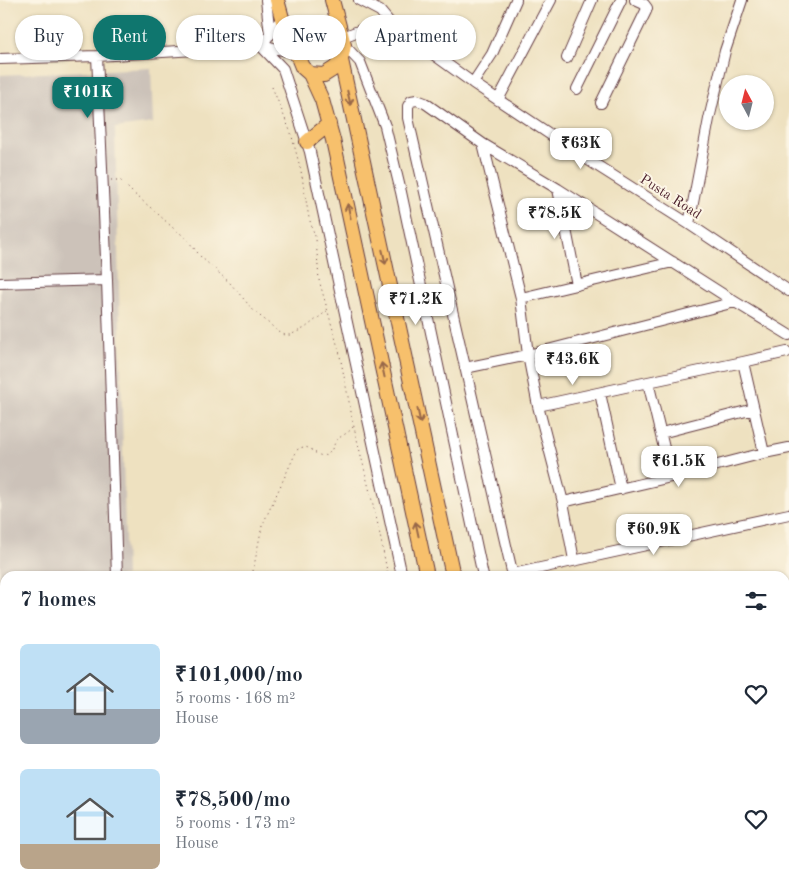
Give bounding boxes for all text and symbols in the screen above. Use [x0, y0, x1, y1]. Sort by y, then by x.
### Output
chip: Buy [15, 15, 83, 60]
chip: Rent [93, 15, 166, 60]
chip: Filters [176, 15, 263, 60]
chip: New [273, 15, 346, 60]
chip: Apartment [356, 15, 476, 60]
north arrow [719, 75, 774, 130]
map controls [719, 75, 774, 130]
pin: ₹101K [53, 76, 123, 119]
text: ₹101K [63, 85, 113, 101]
one-way arrow [345, 90, 354, 106]
pin: ₹63K [551, 128, 611, 170]
text: ₹63K [561, 136, 601, 152]
street label: Pusta Road [637, 172, 704, 222]
pin: ₹78.5K [514, 198, 596, 240]
one-way arrow [343, 203, 353, 219]
text: ₹78.5K [528, 206, 582, 222]
one-way arrow [380, 248, 389, 264]
pin: ₹71.2K [375, 284, 457, 326]
text: ₹71.2K [389, 292, 443, 308]
pin: ₹43.6K [532, 344, 614, 386]
text: ₹43.6K [546, 352, 600, 368]
one-way arrow [377, 362, 387, 378]
one-way arrow [415, 407, 424, 423]
pin: ₹61.5K [638, 446, 720, 488]
text: ₹61.5K [652, 454, 706, 470]
pin: ₹60.9K [613, 514, 695, 556]
one-way arrow [412, 521, 421, 537]
text: ₹60.9K [627, 522, 681, 538]
icon: filters [742, 587, 770, 615]
text: 7 homes [20, 590, 96, 611]
icon: home [60, 664, 120, 724]
text: ₹101,000/mo [175, 665, 303, 686]
icon: heart [742, 680, 770, 708]
text: 5 rooms · 168 m² [175, 691, 295, 707]
text: House [175, 711, 218, 727]
icon: home [60, 789, 120, 849]
text: ₹78,500/mo [175, 790, 291, 811]
icon: heart [742, 805, 770, 833]
text: 5 rooms · 173 m² [175, 816, 295, 832]
text: House [175, 836, 218, 852]

